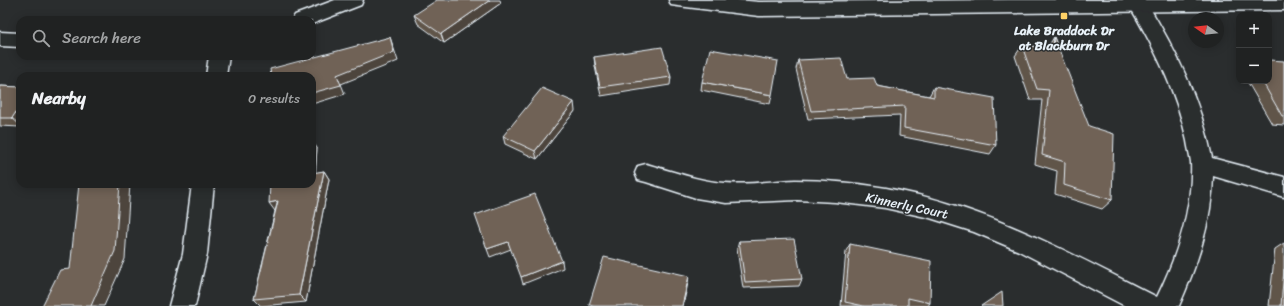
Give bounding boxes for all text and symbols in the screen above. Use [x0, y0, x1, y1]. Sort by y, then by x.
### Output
marker: Lake Braddock Dr at Blackburn Dr [1059, 11, 1069, 21]
north arrow [1188, 12, 1224, 48]
map controls [1236, 12, 1272, 84]
button: + [1236, 12, 1272, 48]
search box [16, 16, 316, 60]
place label: Lake Braddock Dr at Blackburn Dr [1014, 19, 1116, 57]
text: Search here [62, 25, 141, 51]
icon: search [30, 27, 52, 49]
button: − [1236, 48, 1272, 84]
text: Nearby [32, 83, 86, 113]
text: 0 results [248, 87, 300, 110]
street label: Kinnerly Court [863, 186, 951, 226]

